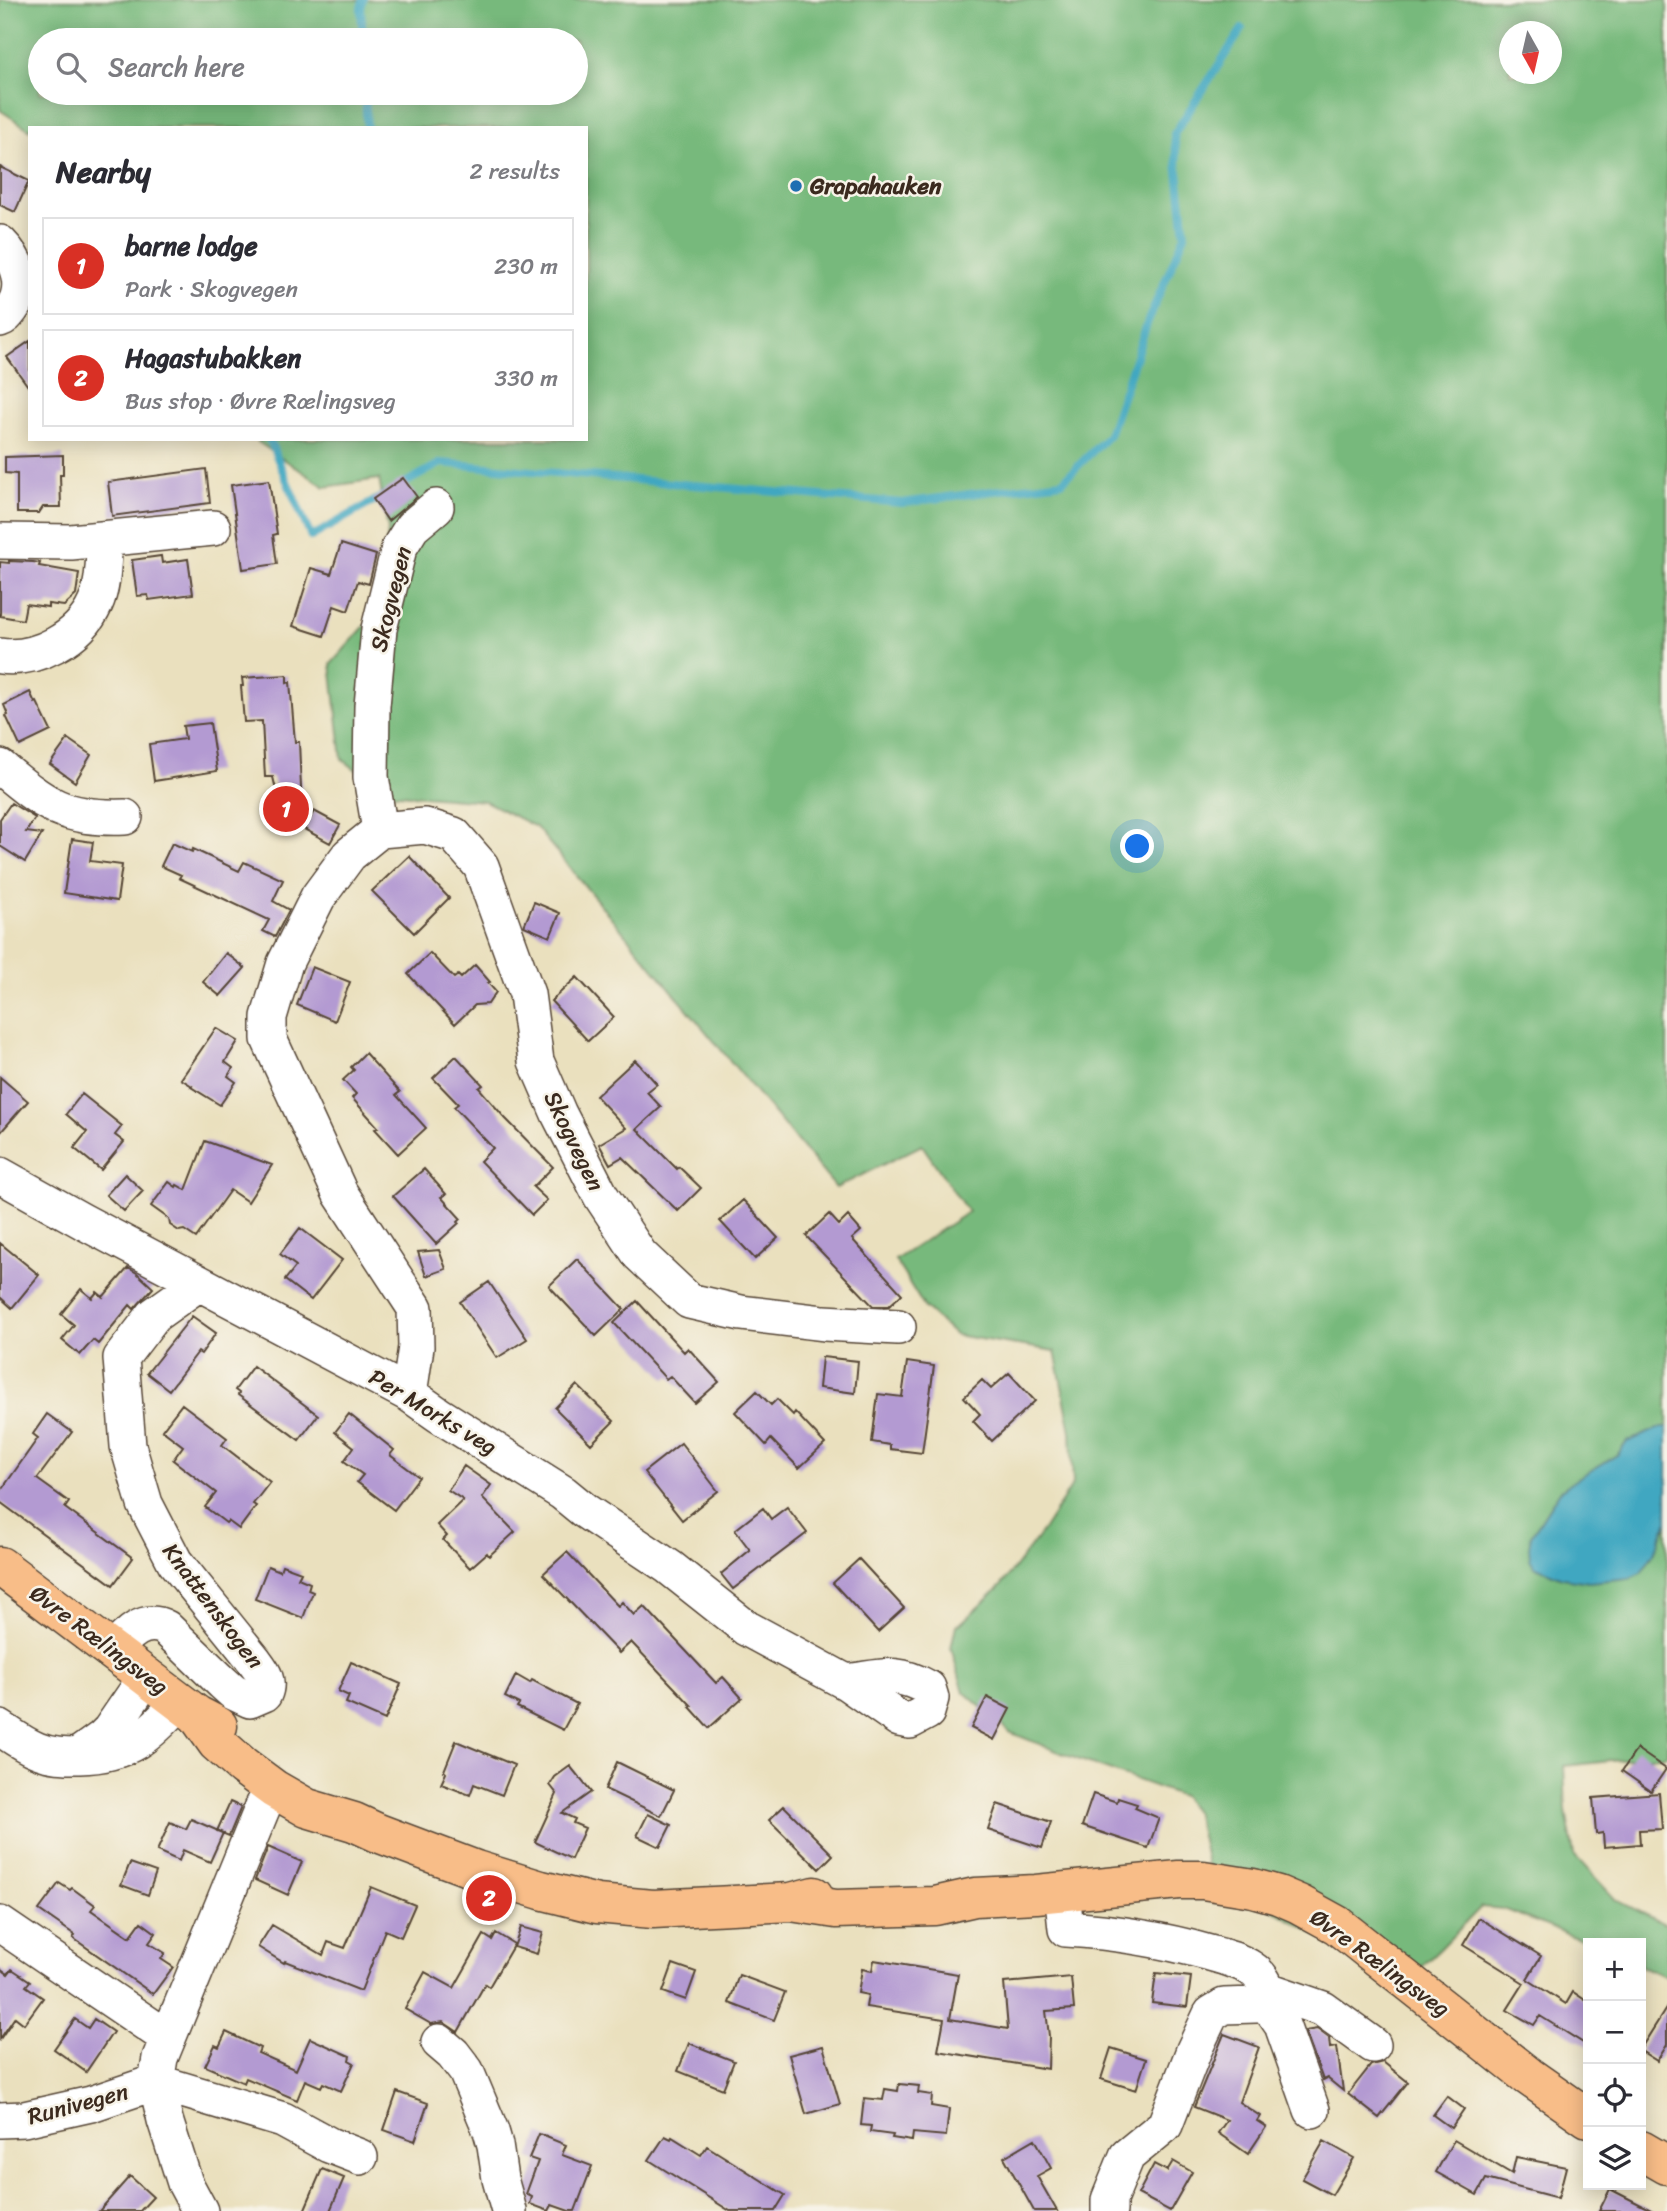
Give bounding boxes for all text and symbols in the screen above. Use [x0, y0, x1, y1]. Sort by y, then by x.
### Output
north arrow [1499, 21, 1562, 84]
search box [28, 28, 588, 105]
text: Search here [108, 44, 245, 90]
icon: search [52, 48, 90, 86]
text: Nearby [56, 145, 151, 199]
text: 2 results [469, 151, 560, 192]
place label: Grapahauken [809, 166, 942, 207]
marker: Grapahauken [788, 178, 804, 194]
text: barne lodge [125, 223, 258, 269]
text: 1 [76, 246, 86, 287]
text: 230 m [494, 246, 558, 287]
text: Park · Skogvegen [125, 269, 298, 310]
text: Hagastubakken [125, 335, 301, 381]
text: 2 [74, 358, 88, 399]
text: 330 m [495, 358, 558, 399]
text: Bus stop · Øvre Rælingsveg [125, 381, 396, 422]
street label: Skogvegen [358, 542, 424, 656]
pin: 1 [263, 783, 309, 835]
your location [1120, 829, 1154, 863]
street label: Skogvegen [532, 1084, 616, 1198]
street label: Per Morks veg [361, 1357, 505, 1467]
street label: Knattenskogen [151, 1534, 275, 1679]
street label: Øvre Rælingsveg [21, 1574, 178, 1706]
pin: 2 [466, 1872, 512, 1924]
street label: Øvre Rælingsveg [1301, 1898, 1459, 2028]
map controls [1583, 1938, 1646, 2190]
button: + [1583, 1938, 1646, 2001]
button: − [1583, 2001, 1646, 2064]
button: locate [1583, 2064, 1646, 2127]
street label: Runivegen [23, 2071, 133, 2137]
button: layers [1583, 2127, 1646, 2190]

